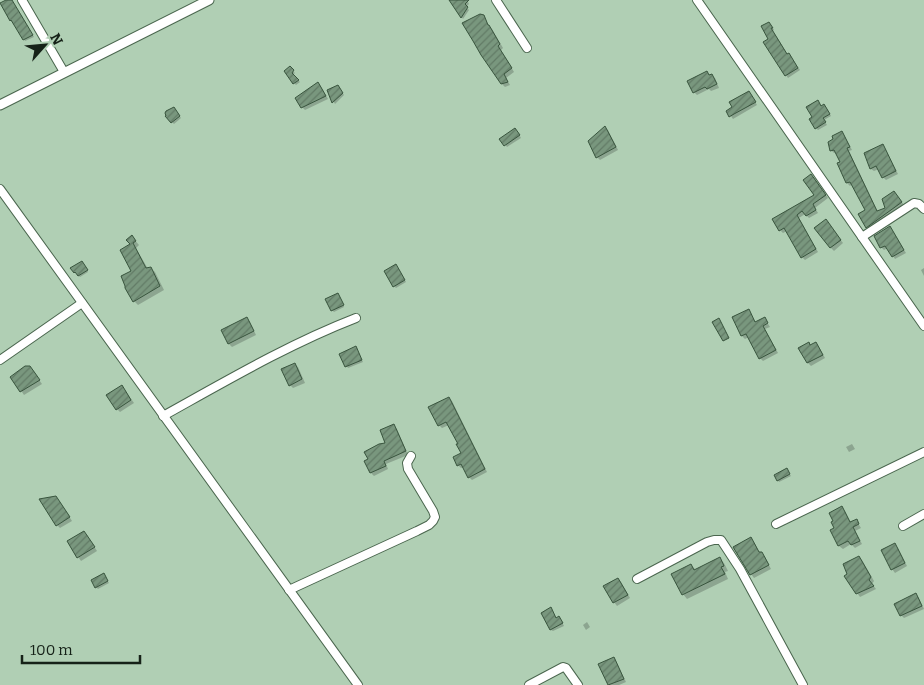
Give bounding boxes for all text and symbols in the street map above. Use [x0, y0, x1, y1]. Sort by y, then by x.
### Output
north arrow [20, 20, 70, 70]
text: N [46, 31, 66, 48]
scale bar [22, 632, 140, 664]
text: 100 m [30, 641, 73, 659]

